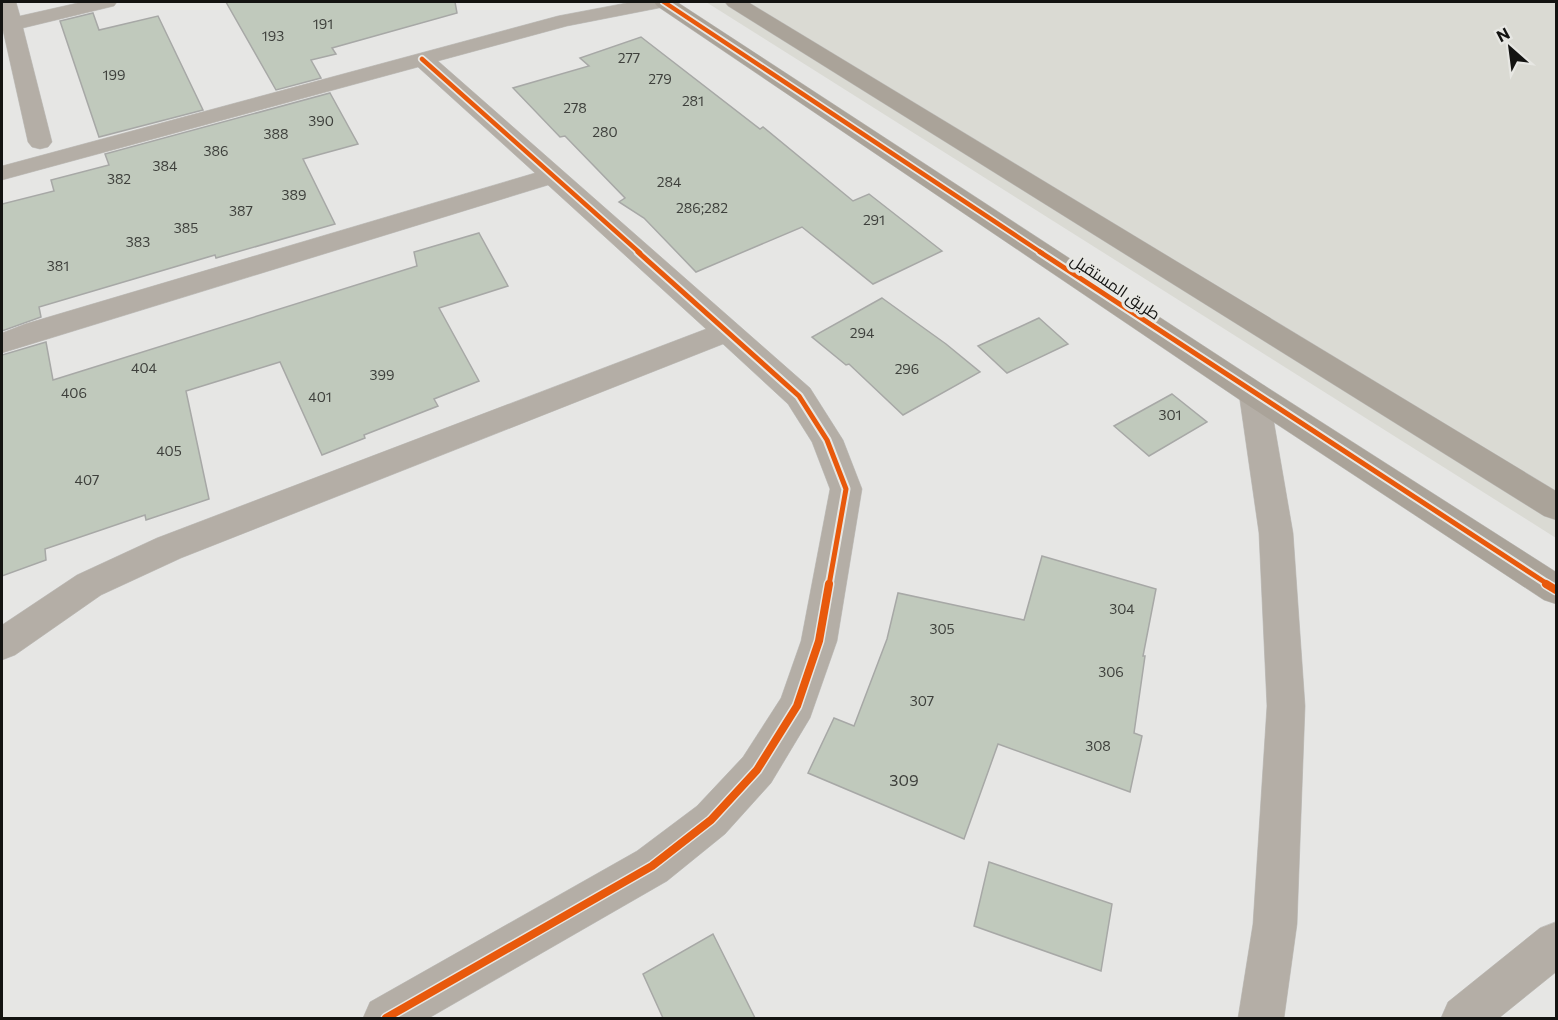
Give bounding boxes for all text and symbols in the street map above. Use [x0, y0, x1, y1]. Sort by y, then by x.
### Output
house number: 191 [313, 15, 333, 32]
north arrow [1480, 18, 1540, 78]
text: N [1493, 23, 1512, 46]
house number: 193 [262, 27, 284, 44]
house number: 277 [618, 49, 640, 66]
house number: 199 [103, 66, 125, 83]
house number: 279 [648, 70, 672, 87]
house number: 281 [682, 92, 704, 109]
house number: 278 [563, 99, 587, 116]
house number: 390 [308, 112, 334, 129]
house number: 280 [592, 123, 618, 140]
house number: 388 [264, 125, 288, 142]
house number: 386 [204, 142, 228, 159]
house number: 384 [153, 157, 178, 174]
house number: 382 [107, 170, 131, 187]
house number: 284 [657, 173, 682, 190]
house number: 389 [282, 186, 306, 203]
house number: 286;282 [676, 199, 728, 216]
house number: 387 [229, 202, 253, 219]
house number: 291 [863, 211, 885, 228]
house number: 385 [174, 219, 198, 236]
house number: 383 [126, 233, 150, 250]
street label: طريق المستقبل [1067, 249, 1164, 325]
house number: 381 [47, 257, 69, 274]
house number: 294 [850, 324, 875, 341]
house number: 404 [131, 359, 158, 376]
house number: 296 [895, 360, 919, 377]
house number: 399 [370, 366, 394, 383]
house number: 406 [61, 384, 87, 401]
house number: 401 [308, 388, 332, 405]
house number: 301 [1158, 406, 1182, 423]
house number: 405 [156, 442, 182, 459]
house number: 407 [75, 471, 99, 488]
house number: 304 [1109, 600, 1135, 617]
house number: 305 [929, 620, 955, 637]
house number: 306 [1098, 663, 1124, 680]
house number: 307 [910, 692, 934, 709]
house number: 308 [1085, 737, 1111, 754]
house number: 309 [889, 770, 919, 789]

